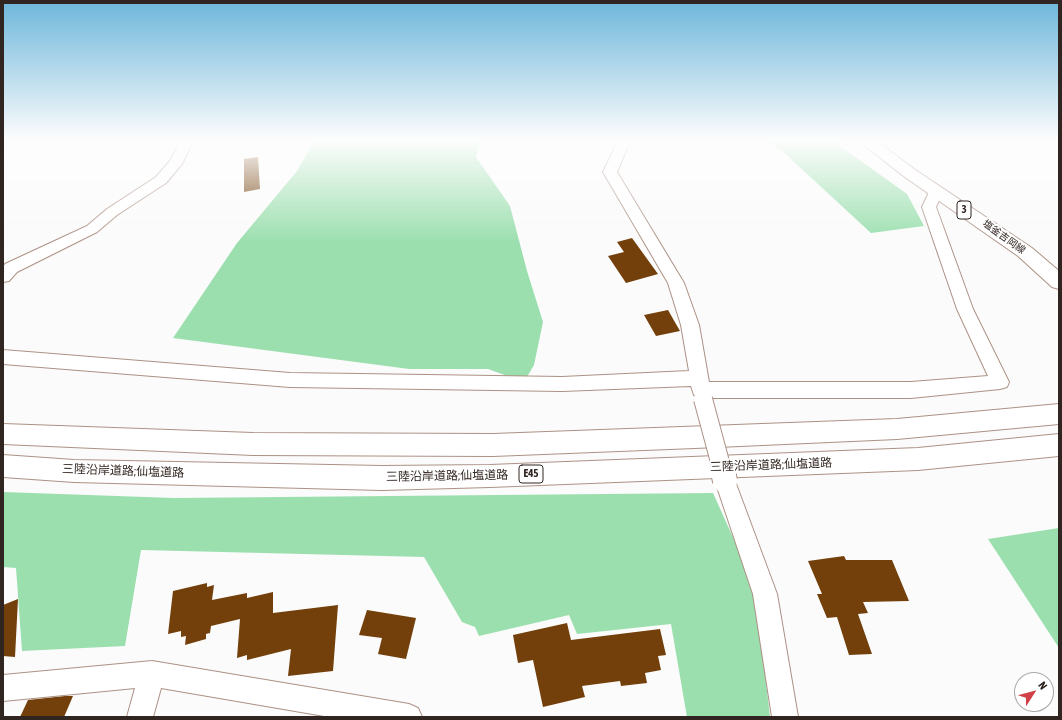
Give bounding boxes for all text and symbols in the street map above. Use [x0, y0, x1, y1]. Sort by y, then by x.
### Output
road number: 3 [957, 201, 971, 219]
street label: 塩釜吉岡線 [980, 217, 1028, 257]
street label: 三陸沿岸道路;仙塩道路 [710, 456, 832, 474]
street label: 三陸沿岸道路;仙塩道路 [62, 462, 184, 480]
road number: E45 [519, 465, 543, 483]
street label: 三陸沿岸道路;仙塩道路 [386, 468, 508, 484]
north arrow [1014, 672, 1054, 712]
text: N [1036, 679, 1050, 692]

